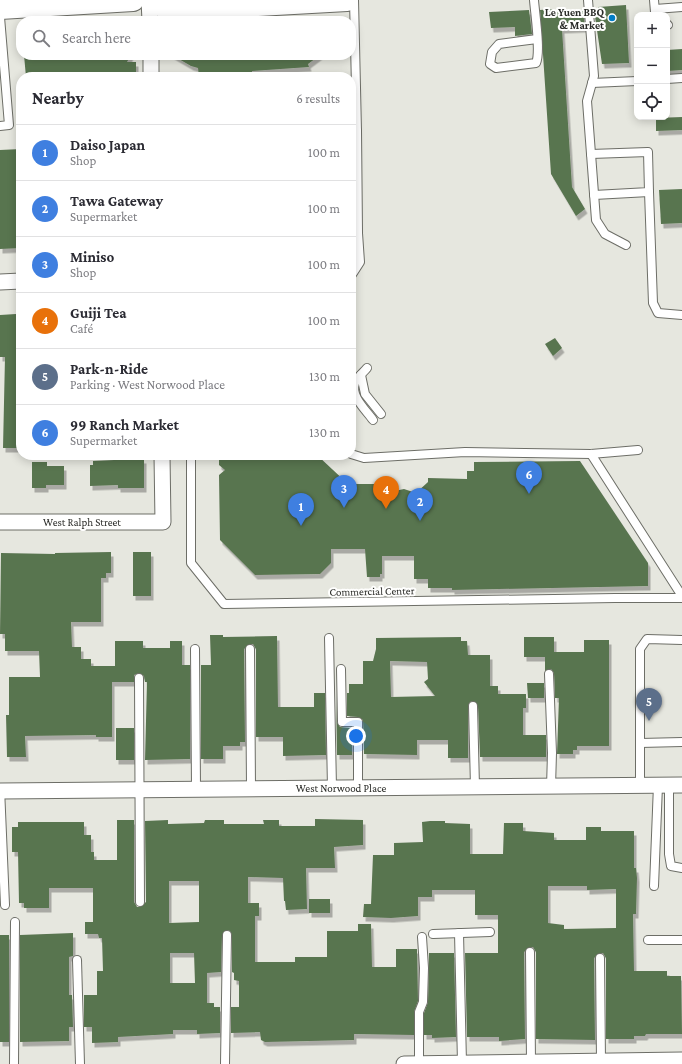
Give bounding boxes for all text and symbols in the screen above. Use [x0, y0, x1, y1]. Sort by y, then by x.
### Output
place label: Le Yuen BBQ & Market [545, 6, 605, 31]
map controls [634, 12, 670, 120]
button: + [634, 12, 670, 48]
marker: Le Yuen BBQ & Market [607, 13, 617, 23]
search box [16, 16, 356, 60]
icon: search [30, 27, 52, 49]
text: Search here [62, 30, 131, 46]
button: − [634, 48, 670, 84]
button: locate [634, 84, 670, 120]
text: Nearby [32, 89, 84, 108]
text: 6 results [296, 91, 340, 106]
text: Daiso Japan [70, 137, 145, 153]
text: 1 [43, 145, 47, 160]
text: 100 m [308, 145, 340, 160]
text: Shop [70, 153, 96, 168]
text: Tawa Gateway [70, 193, 163, 209]
text: 2 [42, 201, 48, 216]
text: 100 m [308, 201, 340, 216]
text: Supermarket [70, 209, 137, 224]
text: Miniso [70, 249, 114, 265]
text: 3 [42, 257, 48, 272]
text: 100 m [308, 257, 340, 272]
text: Shop [70, 265, 96, 280]
text: Guiji Tea [70, 305, 127, 321]
text: 4 [41, 313, 49, 328]
text: 100 m [308, 313, 340, 328]
text: Café [70, 321, 93, 336]
text: Park-n-Ride [70, 361, 148, 377]
text: 5 [42, 369, 48, 384]
text: 130 m [309, 369, 340, 384]
text: Parking · West Norwood Place [70, 377, 225, 392]
text: 99 Ranch Market [70, 417, 179, 433]
text: 6 [41, 425, 49, 440]
text: 130 m [309, 425, 340, 440]
text: Supermarket [70, 433, 137, 448]
pin: 6 [516, 461, 542, 494]
pin: 3 [331, 475, 357, 508]
pin: 4 [373, 476, 399, 509]
pin: 2 [407, 488, 433, 521]
pin: 1 [288, 493, 314, 526]
street label: West Ralph Street [43, 516, 121, 529]
street label: Commercial Center [329, 584, 415, 598]
pin: 5 [636, 688, 662, 721]
your location [346, 726, 366, 746]
street label: West Norwood Place [296, 782, 386, 794]

